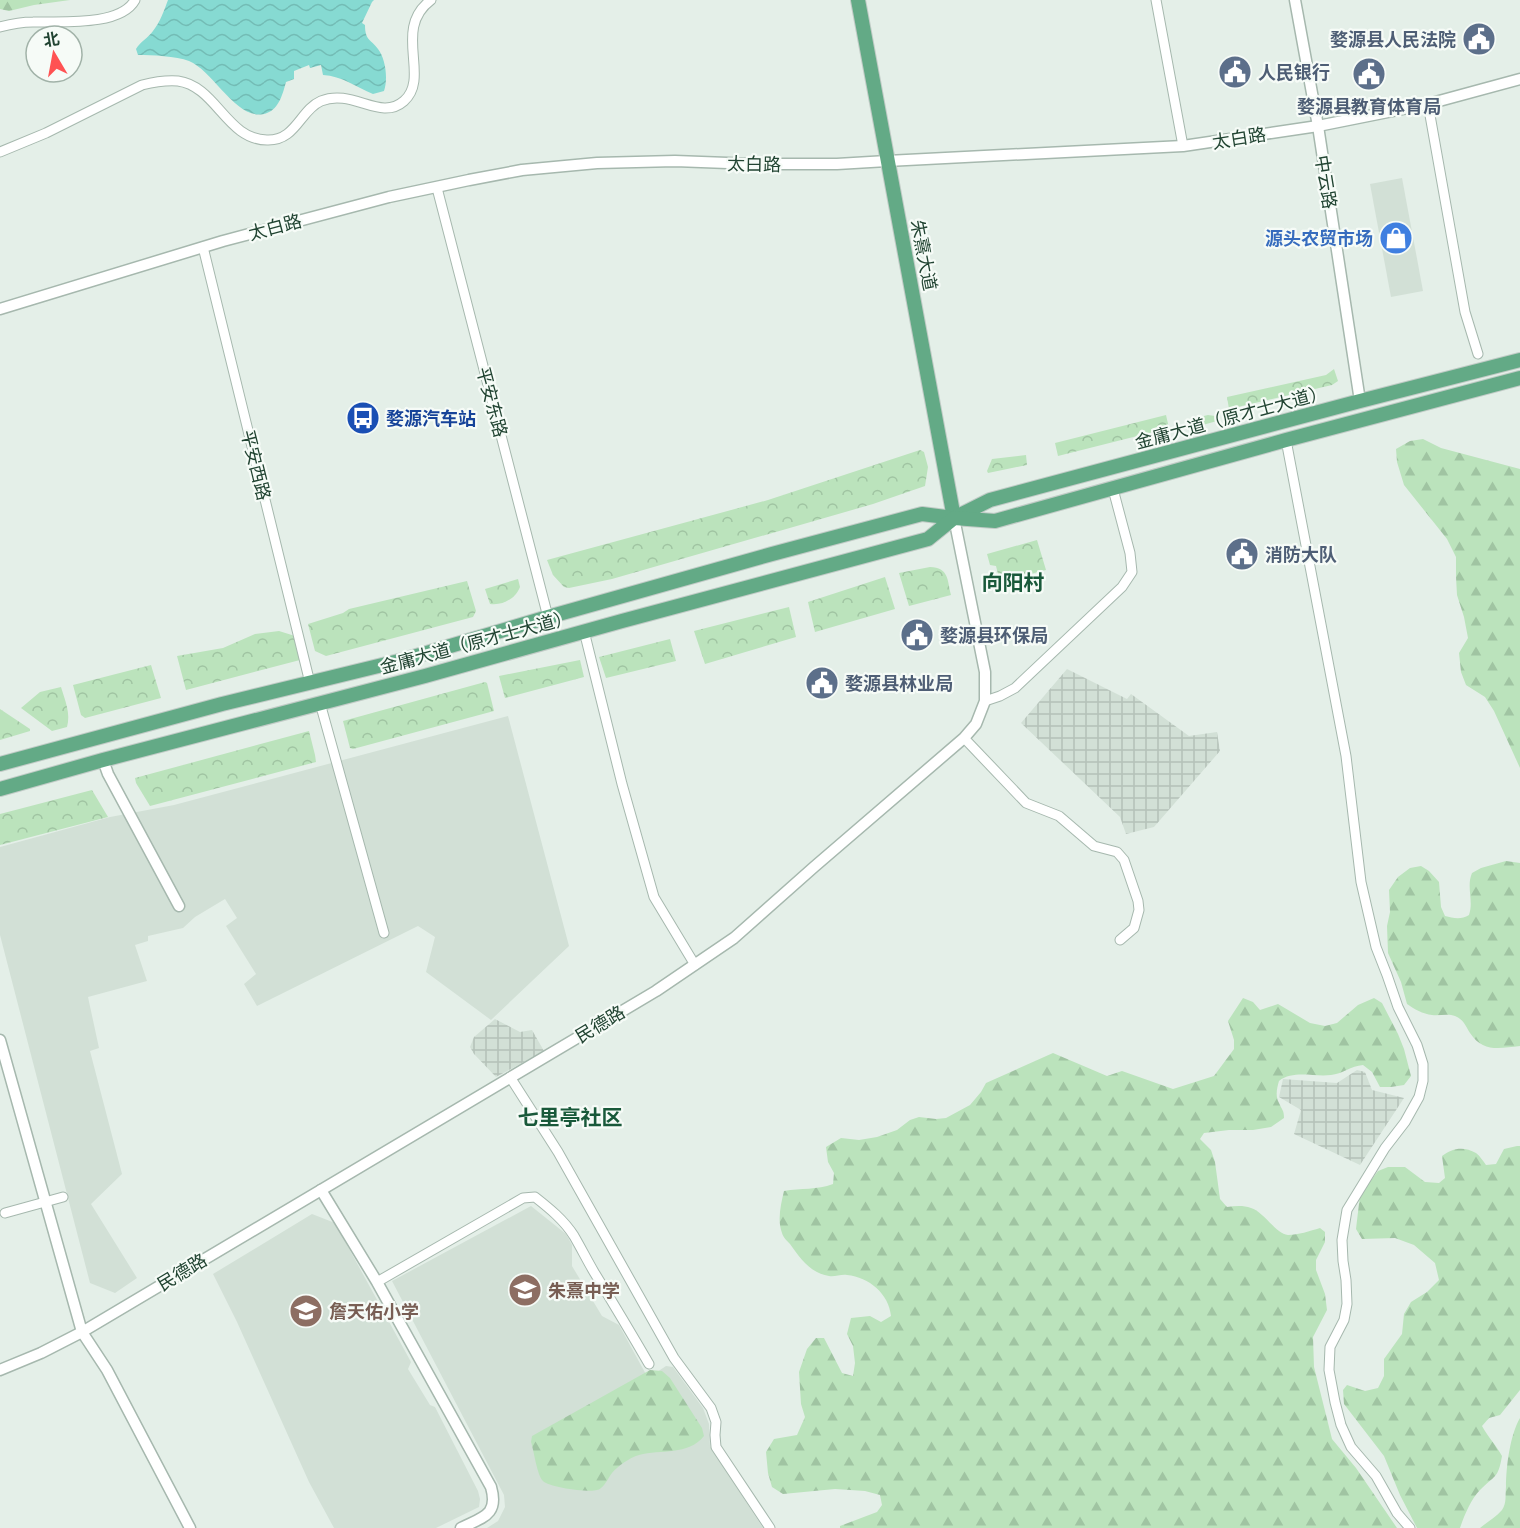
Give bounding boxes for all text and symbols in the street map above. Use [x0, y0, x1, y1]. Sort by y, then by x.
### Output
public building icon: 婺源县人民法院 [1461, 21, 1497, 57]
north arrow [24, 24, 84, 84]
text: 北 [42, 29, 61, 49]
place label: 婺源县人民法院 [1330, 29, 1456, 50]
public building icon: 人民银行 [1217, 54, 1253, 90]
public building icon: 婺源县教育体育局 [1351, 56, 1387, 92]
place label: 人民银行 [1258, 62, 1330, 83]
place label: 婺源县教育体育局 [1297, 96, 1441, 117]
street label: 太白路 [1211, 123, 1267, 153]
street label: 太白路 [727, 153, 781, 175]
street label: 中云路 [1311, 154, 1341, 210]
street label: 太白路 [246, 210, 304, 244]
street label: 朱熹大道 [907, 218, 941, 292]
shop icon: 源头农贸市场 [1378, 220, 1414, 256]
place label: 源头农贸市场 [1265, 228, 1373, 249]
street label: 平安东路 [473, 365, 511, 439]
street label: 金庸大道（原才士大道） [1133, 381, 1329, 453]
bus stop icon: 婺源汽车站 [345, 400, 381, 436]
place label: 婺源汽车站 [386, 408, 476, 429]
street label: 平安西路 [237, 428, 275, 502]
public building icon: 消防大队 [1224, 536, 1260, 572]
place label: 消防大队 [1265, 544, 1337, 565]
district label: 向阳村 [982, 570, 1045, 594]
street label: 金庸大道（原才士大道） [378, 606, 574, 678]
public building icon: 婺源县环保局 [899, 617, 935, 653]
place label: 婺源县环保局 [940, 625, 1048, 646]
public building icon: 婺源县林业局 [804, 665, 840, 701]
place label: 婺源县林业局 [845, 673, 953, 694]
street label: 民德路 [571, 1001, 629, 1047]
district label: 七里亭社区 [518, 1105, 623, 1129]
street label: 民德路 [153, 1249, 211, 1295]
school or university icon: 朱熹中学 [507, 1272, 543, 1308]
place label: 朱熹中学 [548, 1280, 620, 1301]
school or university icon: 詹天佑小学 [288, 1293, 324, 1329]
place label: 詹天佑小学 [329, 1301, 419, 1322]

